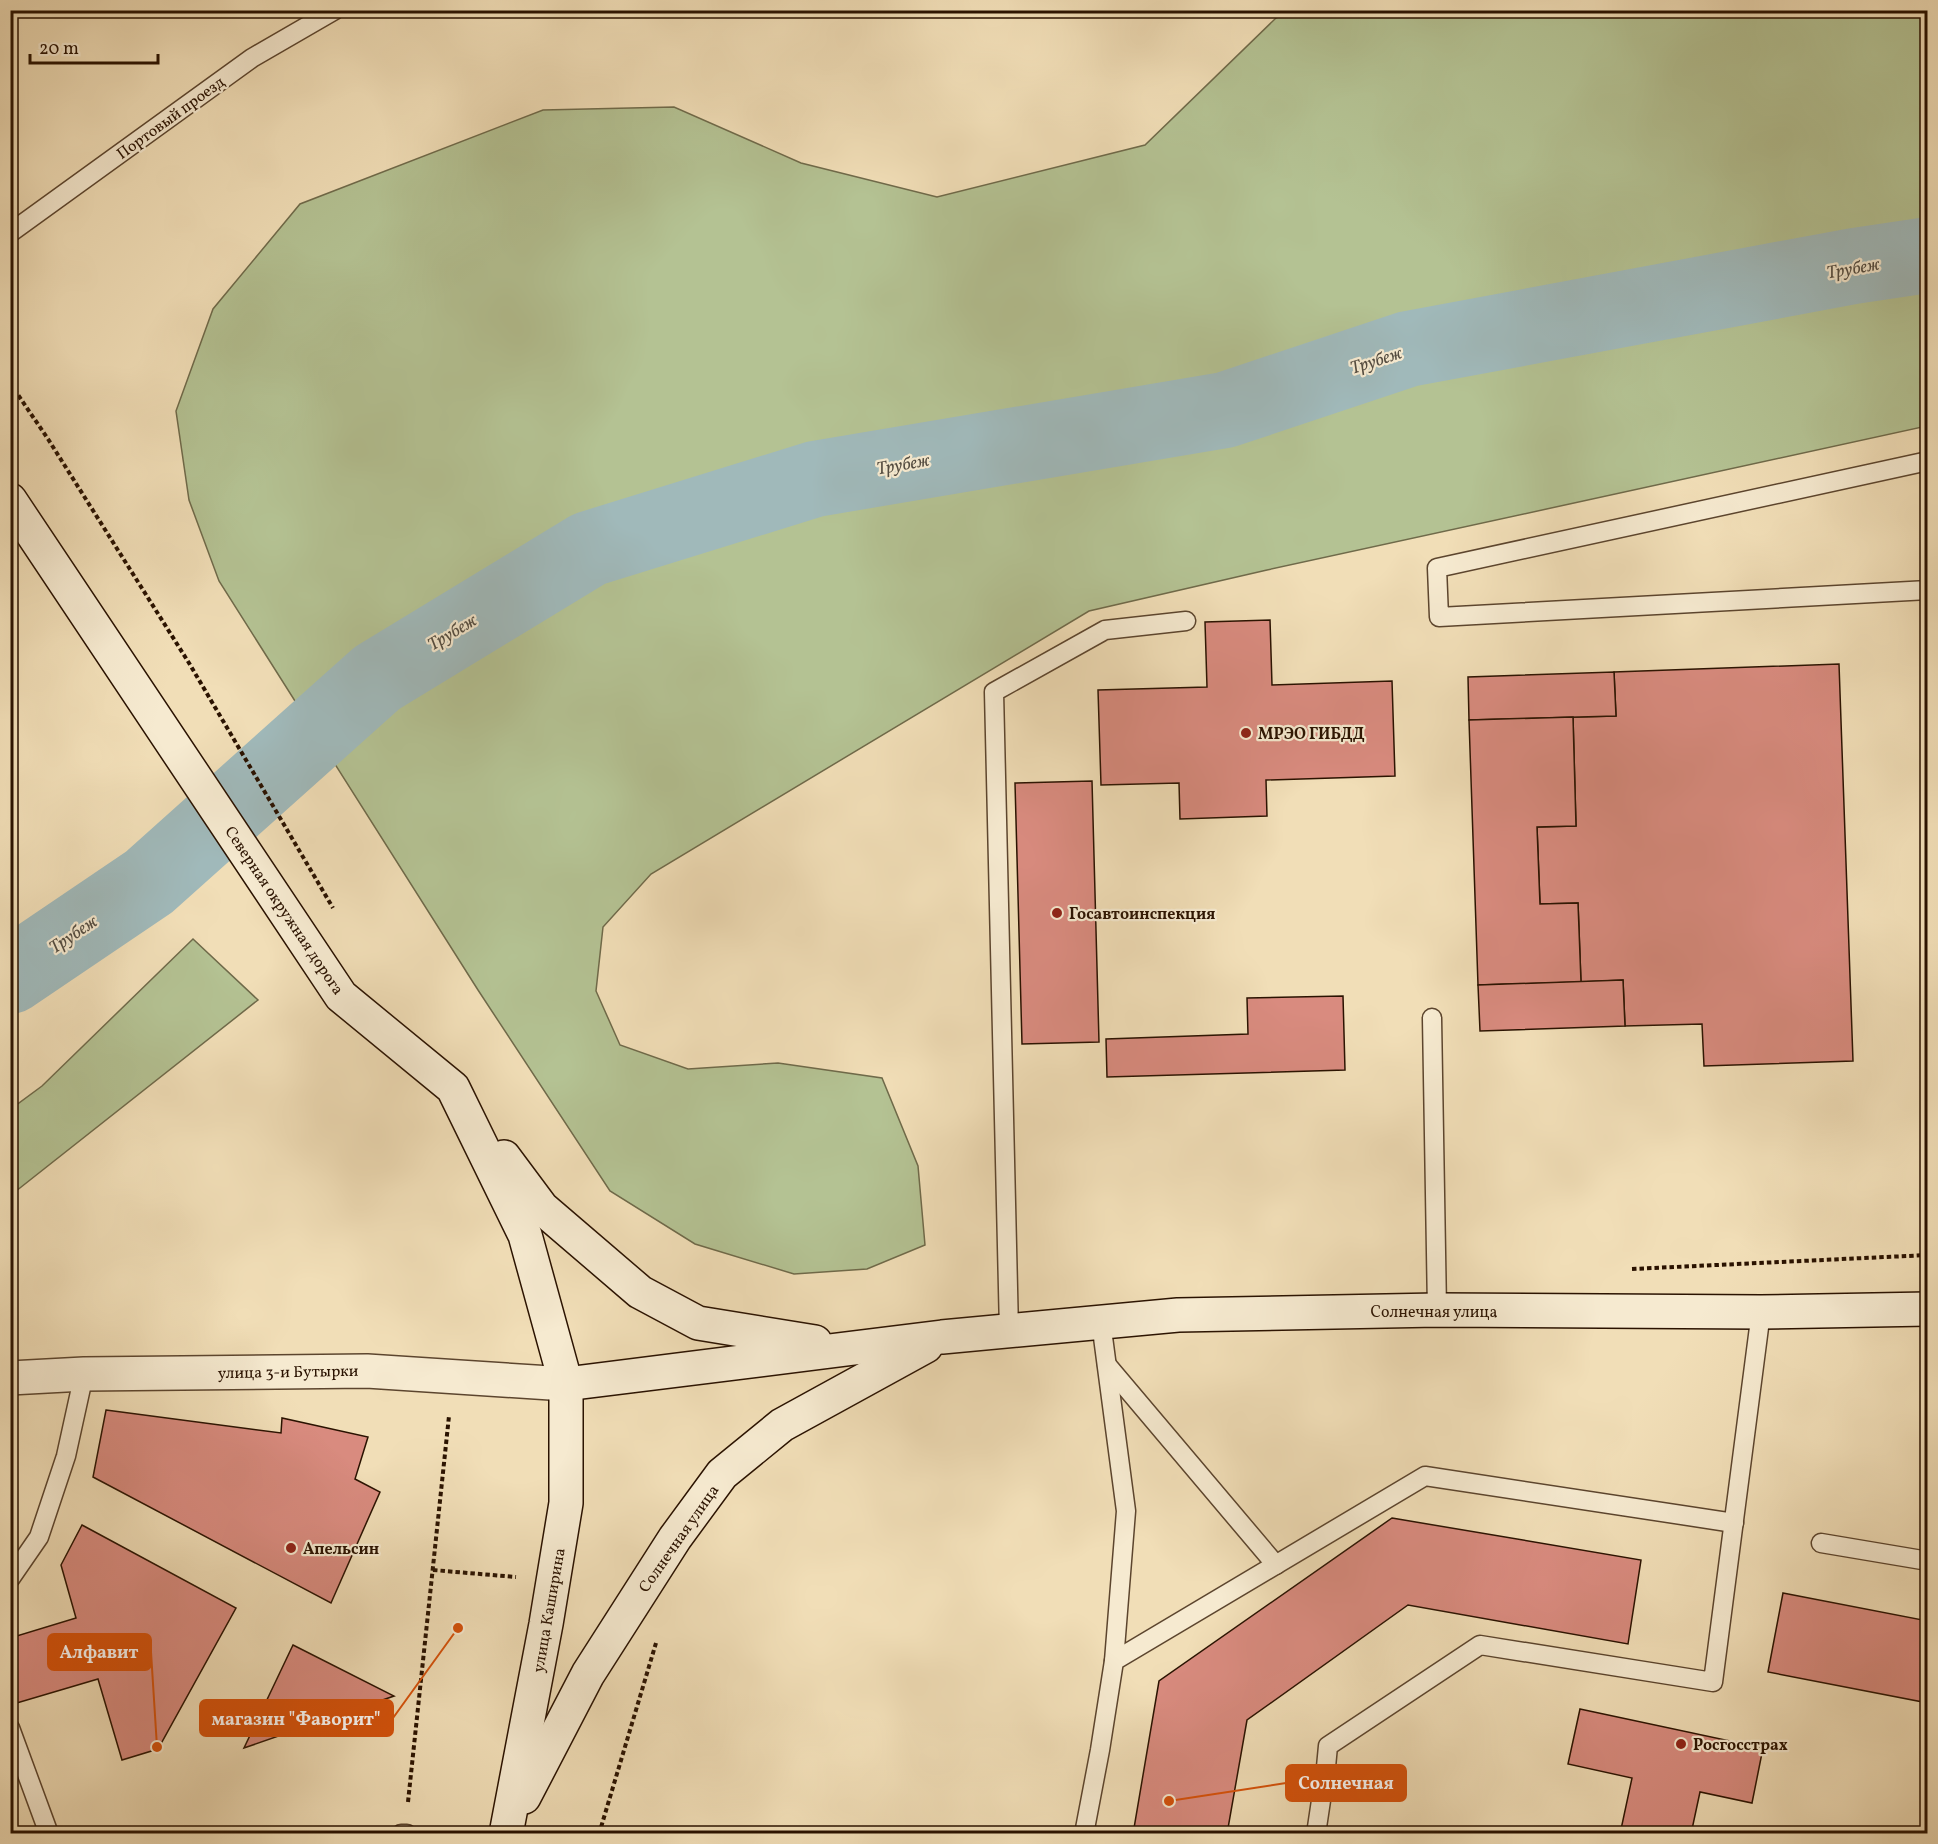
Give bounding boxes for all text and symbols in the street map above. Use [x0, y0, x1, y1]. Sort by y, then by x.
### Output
scale bar [30, 27, 158, 65]
text: 20 m [39, 37, 79, 62]
street label: Портовый проезд [113, 72, 230, 165]
water label: Трубеж [1825, 252, 1882, 286]
water label: Трубеж [1347, 341, 1406, 382]
water label: Трубеж [875, 448, 932, 482]
water label: Трубеж [423, 609, 482, 658]
place label: МРЭО ГИБДД [1258, 724, 1365, 746]
marker: МРЭО ГИБДД [1239, 726, 1253, 740]
street label: Северная окружная дорога [219, 822, 348, 1000]
place label: Госавтоинспекция [1069, 904, 1215, 926]
marker: Госавтоинспекция [1050, 906, 1064, 920]
water label: Трубеж [45, 910, 103, 961]
street label: Солнечная улица [1371, 1302, 1497, 1324]
street label: улица 3-и Бутырки [217, 1361, 359, 1385]
street label: Солнечная улица [634, 1481, 725, 1597]
place label: Апельсин [303, 1539, 379, 1561]
marker: Апельсин [284, 1541, 298, 1555]
street label: улица Каширина [528, 1546, 572, 1674]
callout: Алфавит [48, 1634, 151, 1670]
text: Алфавит [60, 1641, 139, 1666]
callout: магазин "Фаворит" [200, 1700, 393, 1736]
text: магазин "Фаворит" [211, 1708, 381, 1733]
place label: Росгосстрах [1693, 1735, 1788, 1757]
marker: Росгосстрах [1674, 1737, 1688, 1751]
callout: Солнечная [1286, 1765, 1406, 1801]
text: Солнечная [1298, 1772, 1394, 1797]

